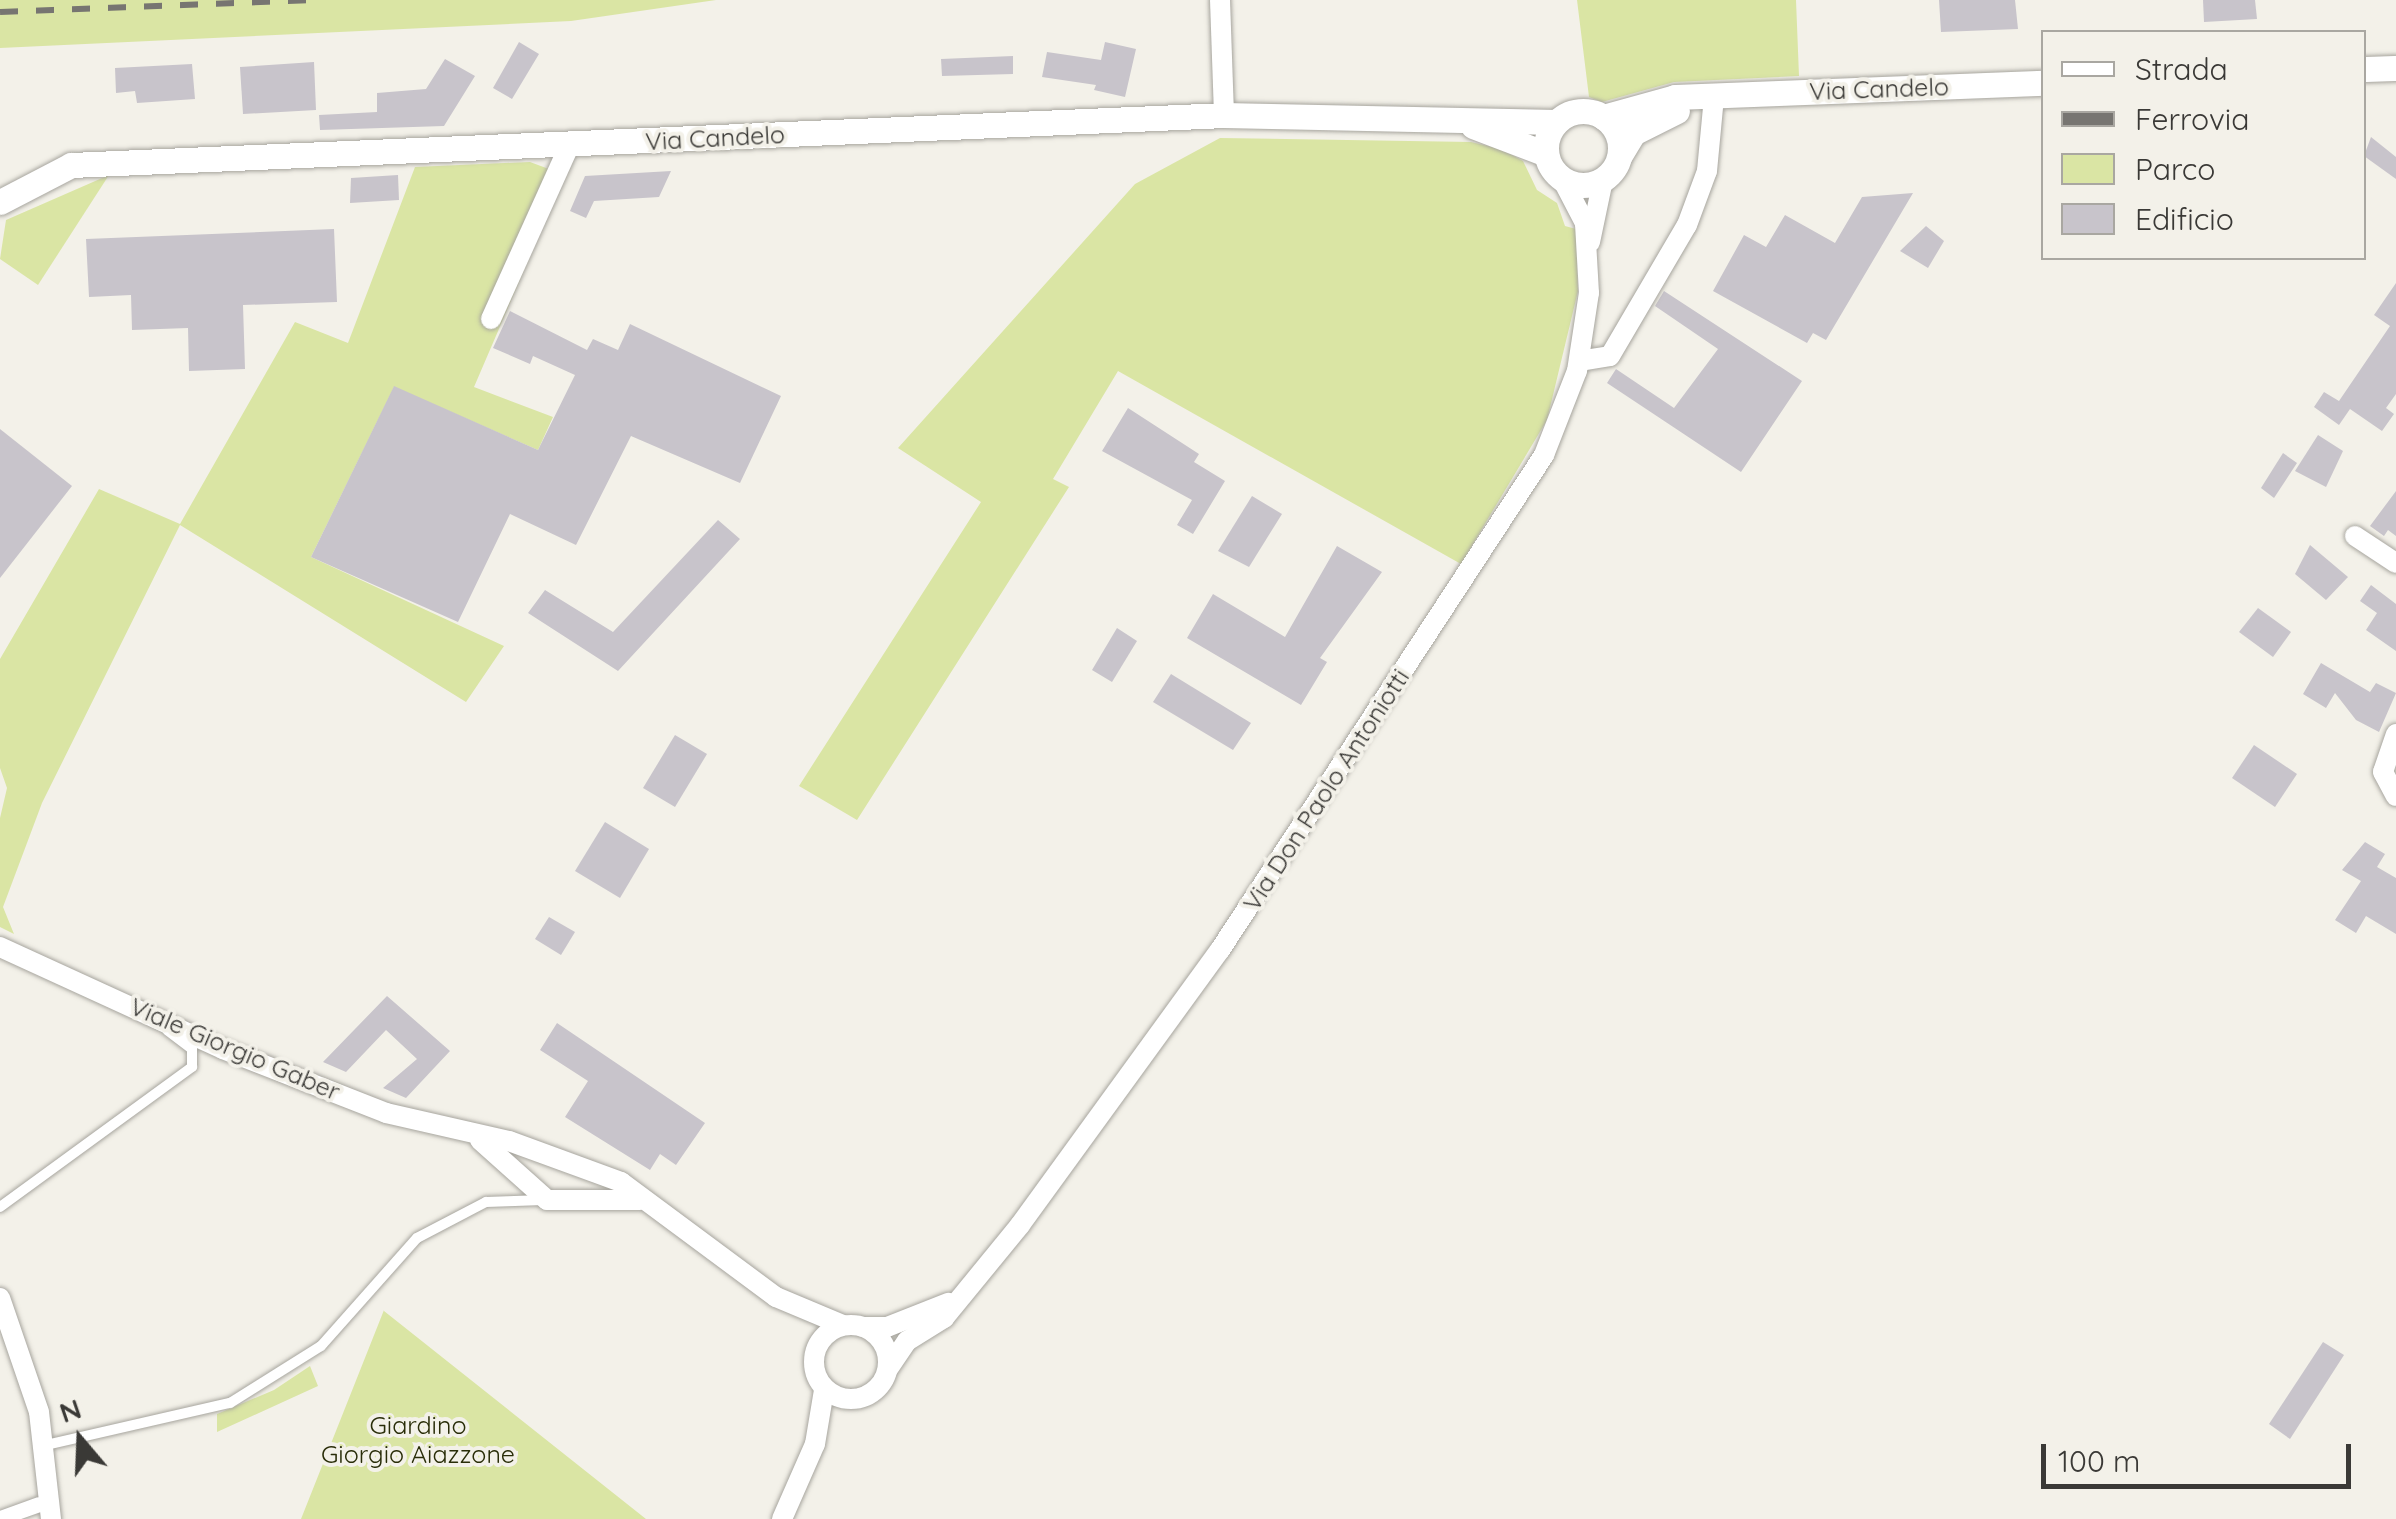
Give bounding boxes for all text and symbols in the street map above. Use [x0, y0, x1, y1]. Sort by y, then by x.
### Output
legend [2041, 30, 2366, 260]
text: Strada [2135, 50, 2228, 88]
street label: Via Candelo [1809, 72, 1949, 106]
text: Ferrovia [2135, 100, 2249, 138]
street label: Via Candelo [644, 119, 786, 157]
text: Parco [2135, 150, 2215, 188]
text: Edificio [2135, 200, 2234, 238]
street label: Via Don Paolo Antoniotti [1237, 663, 1415, 917]
street label: Viale Giorgio Gaber [125, 991, 345, 1107]
north arrow [30, 1389, 130, 1489]
text: N [55, 1390, 86, 1430]
park label: Giardino Giorgio Aiazzone [321, 1411, 515, 1470]
scale bar [2046, 1424, 2356, 1486]
text: 100 m [2058, 1442, 2140, 1480]

